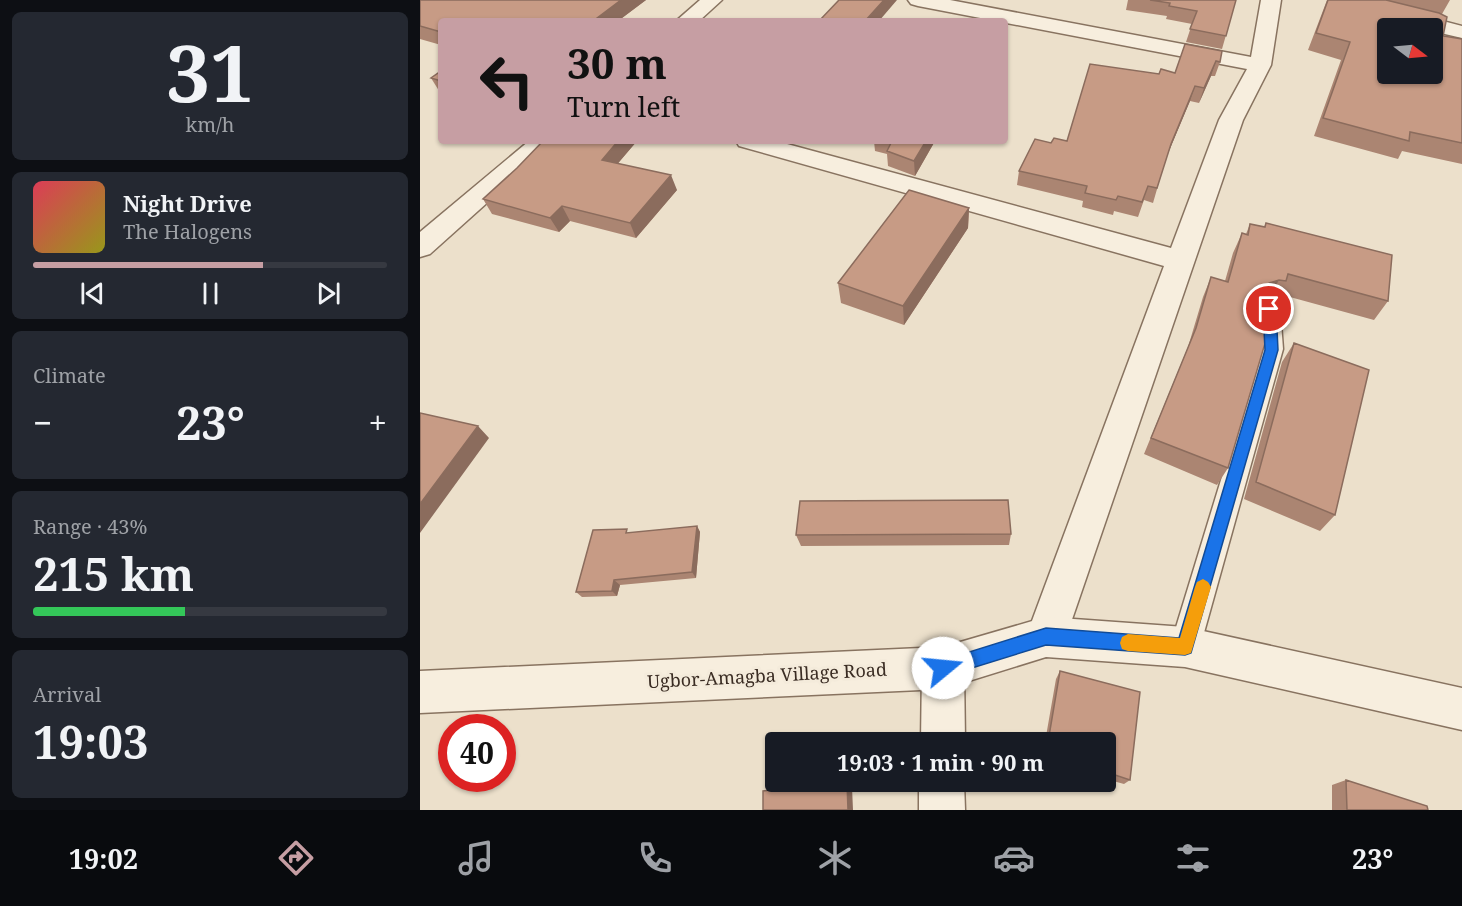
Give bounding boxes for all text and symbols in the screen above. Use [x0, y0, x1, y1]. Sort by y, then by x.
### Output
north arrow [1377, 18, 1443, 84]
map controls [1377, 18, 1443, 84]
text: 31 [166, 19, 254, 125]
text: 30 m [567, 34, 667, 91]
icon: left [468, 42, 546, 120]
text: Turn left [567, 88, 680, 125]
text: km/h [185, 111, 235, 138]
text: Night Drive [123, 188, 252, 218]
text: The Halogens [123, 218, 252, 245]
icon: previous [76, 277, 109, 310]
icon: pause [194, 277, 227, 310]
icon: next [312, 277, 345, 310]
pin [1243, 283, 1294, 334]
icon: arrive [1252, 292, 1285, 325]
text: Climate [33, 362, 106, 389]
text: 23° [176, 392, 245, 453]
text: − [33, 400, 52, 445]
text: + [369, 400, 387, 445]
text: Range · 43% [33, 513, 147, 540]
text: 215 km [33, 543, 194, 604]
position arrow [911, 636, 975, 700]
street label: Ugbor-Amagba Village Road [646, 657, 887, 693]
text: Arrival [33, 681, 101, 708]
text: 19:03 [33, 711, 148, 772]
speed limit sign: 40 [438, 714, 516, 792]
text: 19:03 · 1 min · 90 m [837, 747, 1044, 777]
icon: directions [275, 837, 317, 879]
icon: music [455, 837, 497, 879]
icon: phone [634, 837, 676, 879]
icon: climate [814, 837, 856, 879]
icon: car [993, 837, 1035, 879]
icon: filters [1172, 837, 1214, 879]
text: 19:02 [69, 840, 138, 877]
text: 23° [1352, 840, 1393, 877]

